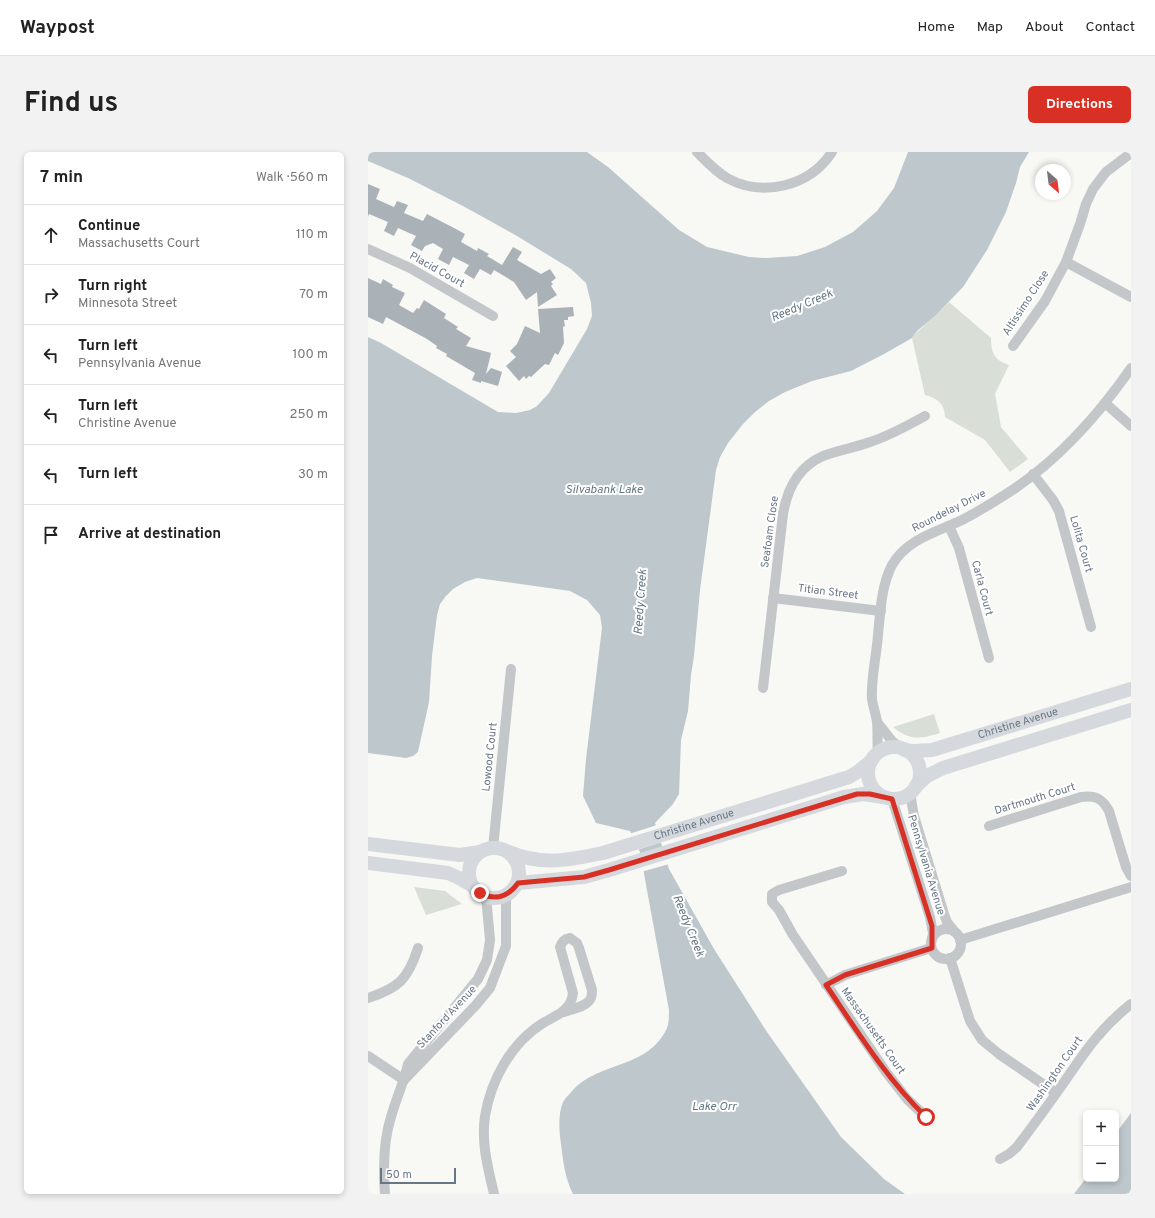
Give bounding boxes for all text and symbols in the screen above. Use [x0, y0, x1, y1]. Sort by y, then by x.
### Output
text: Waypost [20, 16, 95, 40]
text: Home [918, 19, 955, 36]
text: Map [977, 19, 1003, 36]
text: About [1025, 19, 1064, 36]
text: Contact [1086, 19, 1135, 36]
text: Find us [24, 86, 118, 122]
button: Directions [1028, 86, 1131, 123]
north arrow [1035, 164, 1071, 200]
text: 7 min [40, 167, 83, 189]
text: Walk · 560 m [256, 170, 328, 186]
text: Continue [78, 217, 140, 236]
icon: ahead [40, 224, 62, 246]
text: 110 m [296, 227, 328, 243]
text: Massachusetts Court [78, 236, 200, 252]
street label: Placid Court [407, 249, 467, 291]
street label: Altissimo Close [1000, 268, 1052, 338]
text: Turn right [78, 277, 147, 296]
icon: right [40, 284, 62, 306]
water label: Reedy Creek [769, 285, 836, 326]
text: 70 m [299, 287, 328, 303]
text: Minnesota Street [78, 296, 177, 312]
text: Turn left [78, 337, 138, 356]
icon: left [40, 344, 62, 366]
text: 100 m [292, 347, 328, 363]
text: Pennsylvania Avenue [78, 356, 201, 372]
text: Turn left [78, 397, 138, 416]
icon: left [40, 404, 62, 426]
text: 250 m [290, 407, 328, 423]
text: Christine Avenue [78, 416, 177, 432]
icon: left [40, 464, 62, 486]
text: Turn left [78, 465, 138, 484]
text: 30 m [298, 467, 328, 483]
water label: Silvabank Lake [565, 482, 644, 498]
street label: Roundelay Drive [910, 486, 988, 536]
street label: Seafoam Close [758, 495, 782, 569]
street label: Lolita Court [1066, 514, 1096, 574]
icon: arrive [40, 524, 62, 546]
text: Arrive at destination [78, 525, 221, 544]
street label: Carla Court [968, 559, 996, 617]
water label: Reedy Creek [631, 568, 651, 635]
street label: Titian Street [797, 581, 859, 603]
street label: Christine Avenue [976, 705, 1060, 743]
street label: Lowood Court [479, 722, 501, 792]
street label: Dartmouth Court [993, 780, 1077, 818]
street label: Christine Avenue [652, 806, 736, 844]
street label: Pennsylvania Avenue [904, 813, 948, 917]
route end [471, 884, 489, 902]
water label: Reedy Creek [668, 893, 708, 960]
street label: Stanford Avenue [414, 982, 480, 1051]
street label: Massachusetts Court [838, 985, 908, 1077]
street label: Washington Court [1024, 1034, 1086, 1114]
water label: Lake Orr [692, 1099, 738, 1115]
route start [917, 1108, 935, 1126]
map controls [1083, 1110, 1119, 1182]
button: + [1083, 1110, 1119, 1146]
button: − [1083, 1146, 1119, 1182]
scale bar [380, 1166, 456, 1185]
text: 50 m [386, 1168, 412, 1182]

